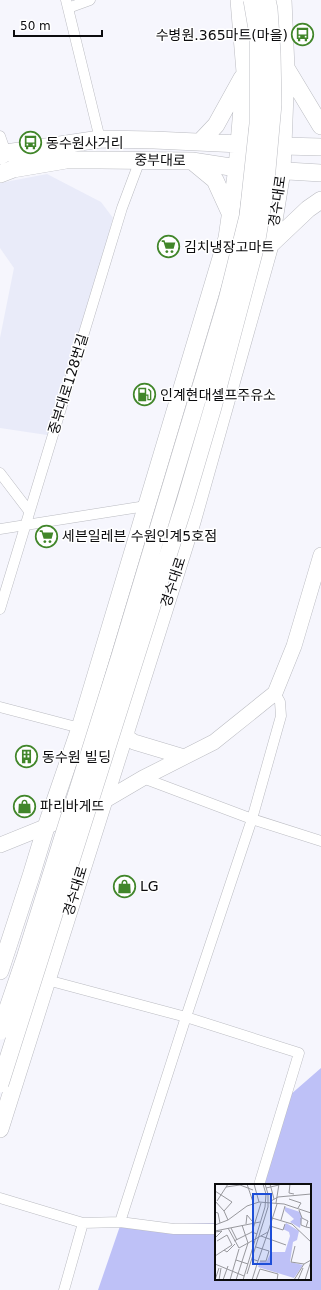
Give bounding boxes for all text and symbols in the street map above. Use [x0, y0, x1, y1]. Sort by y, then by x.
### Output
scale bar [14, 12, 102, 38]
text: 50 m [20, 19, 51, 33]
bus stop icon: 수병원.365마트(마을) [290, 22, 316, 48]
place label: 수병원.365마트(마을) [156, 27, 288, 43]
bus stop icon: 동수원사거리 [18, 130, 44, 156]
place label: 동수원사거리 [46, 135, 123, 151]
street label: 중부대로 [134, 152, 186, 168]
street label: 경수대로 [265, 174, 289, 228]
supermarket icon: 김치냉장고마트 [155, 234, 181, 260]
place label: 김치냉장고마트 [184, 239, 274, 255]
street label: 중부대로128번길 [45, 332, 91, 436]
fuel station icon: 인계현대셀프주유소 [131, 382, 157, 408]
place label: 인계현대셀프주유소 [160, 387, 276, 403]
supermarket icon: 세븐일레븐 수원인계5호점 [33, 523, 59, 549]
place label: 세븐일레븐 수원인계5호점 [62, 528, 217, 544]
street label: 경수대로 [157, 555, 189, 609]
building icon: 동수원 빌딩 [14, 744, 40, 770]
place label: 동수원 빌딩 [42, 749, 111, 765]
shop icon: 파리바게뜨 [11, 793, 37, 819]
place label: 파리바게뜨 [40, 798, 105, 814]
street label: 경수대로 [60, 864, 90, 918]
shop icon: LG [111, 873, 137, 899]
place label: LG [140, 878, 159, 894]
inset map [215, 1184, 311, 1280]

